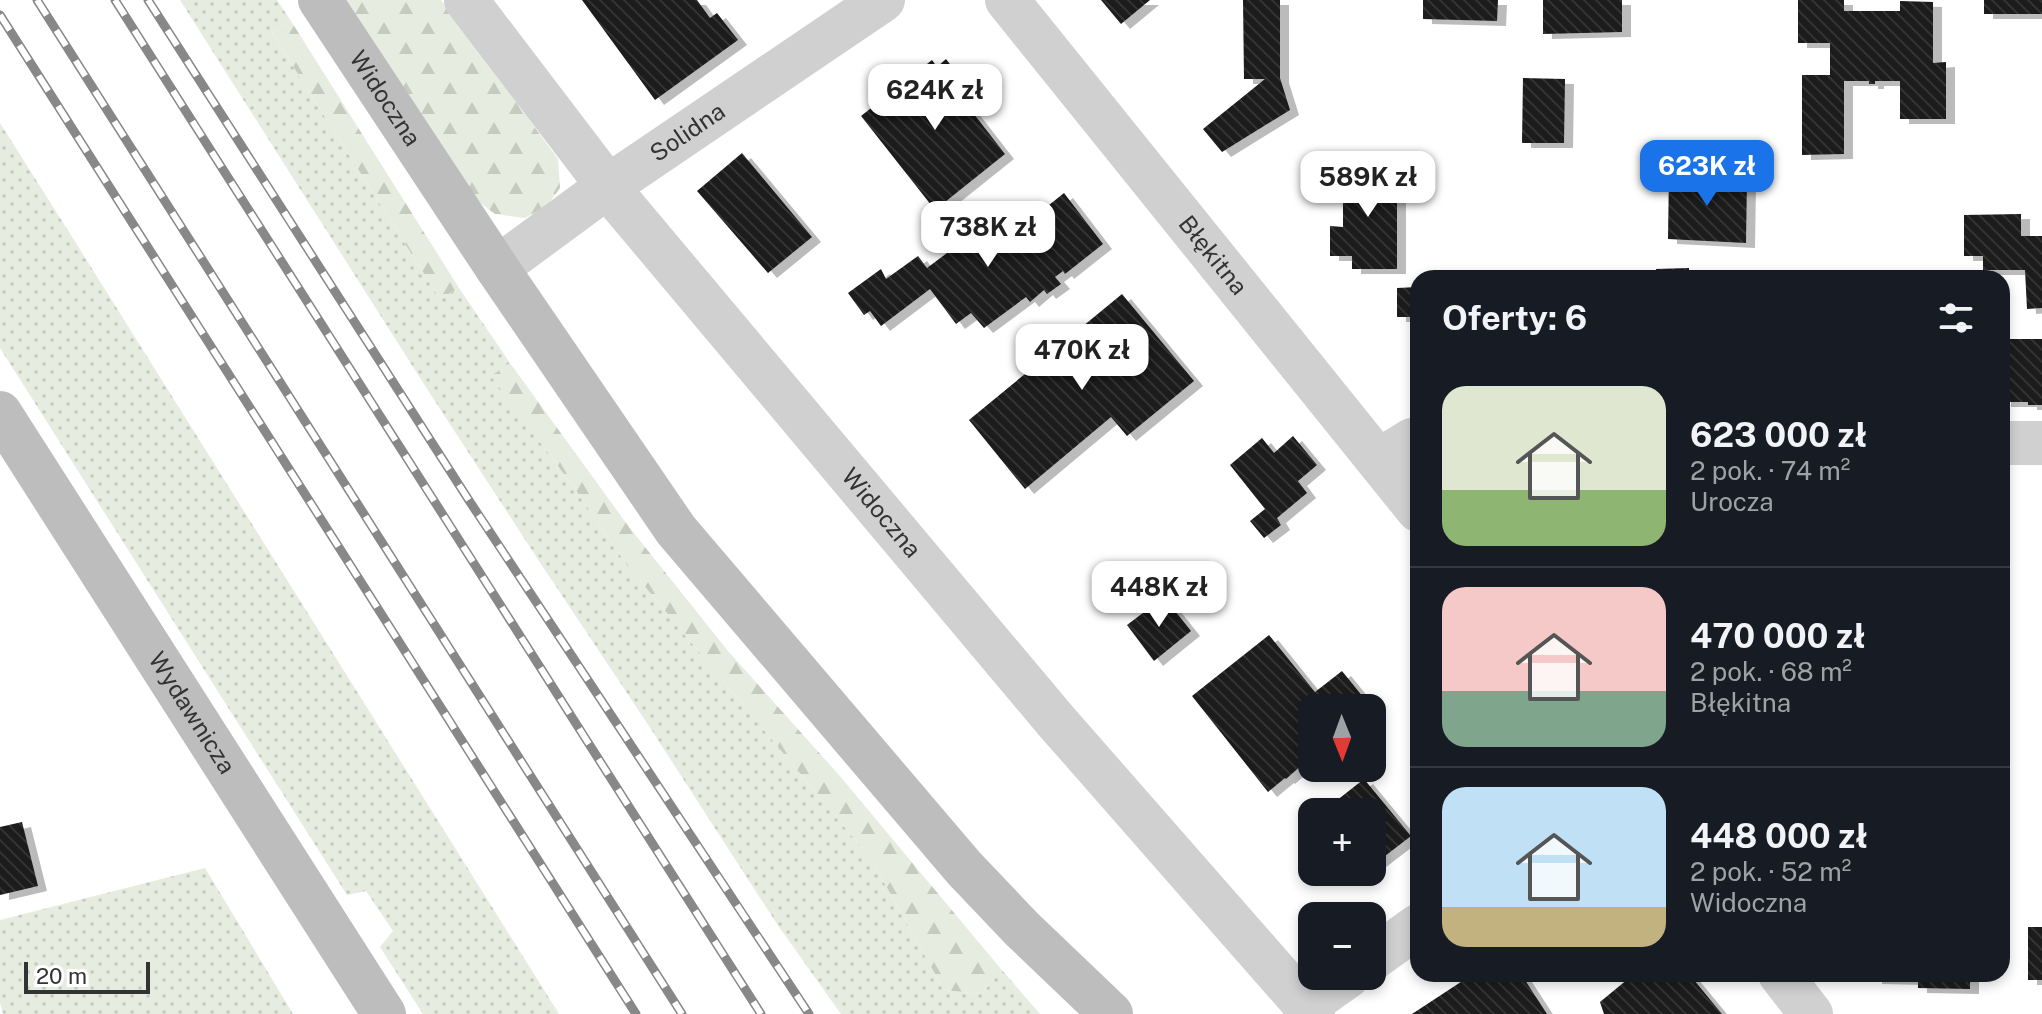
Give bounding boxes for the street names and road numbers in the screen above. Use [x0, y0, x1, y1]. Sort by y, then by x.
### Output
street label: Widoczna [344, 45, 427, 151]
street label: Solidna [644, 96, 730, 167]
street label: Błękitna [1173, 210, 1254, 300]
street label: Widoczna [836, 462, 927, 563]
street label: Wydawnicza [143, 646, 242, 779]

